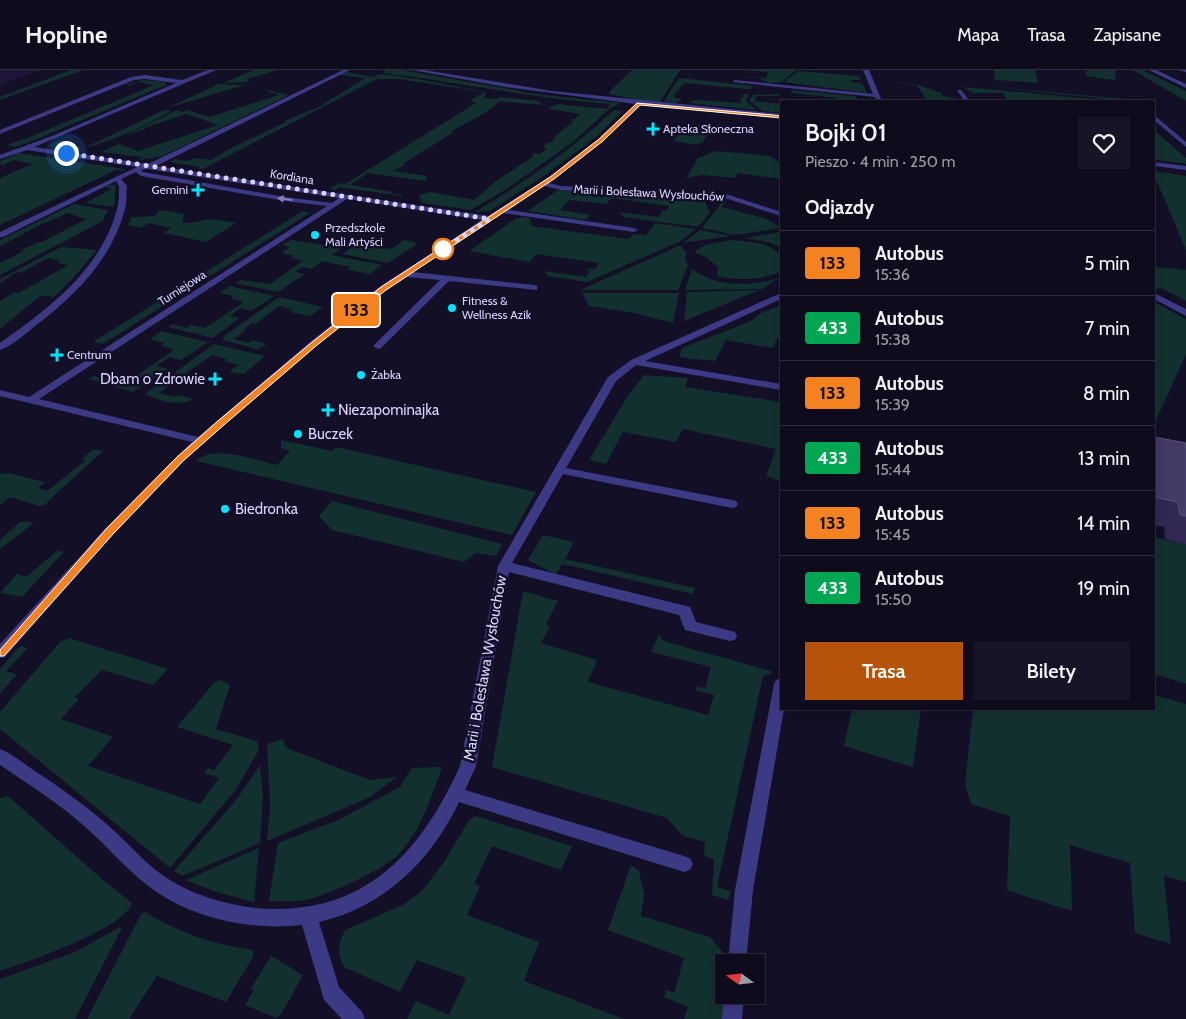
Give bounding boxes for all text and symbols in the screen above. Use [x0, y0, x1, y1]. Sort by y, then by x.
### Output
text: Hopline [25, 20, 107, 49]
text: Mapa [957, 24, 999, 46]
text: Trasa [1027, 24, 1065, 46]
text: Zapisane [1093, 24, 1161, 46]
button: heart [1078, 117, 1130, 169]
text: Bojki 01 [805, 118, 886, 147]
place label: Apteka Słoneczna [663, 121, 754, 136]
marker: Apteka Słoneczna [647, 123, 659, 135]
your location [54, 141, 79, 166]
text: Pieszo · 4 min · 250 m [805, 152, 956, 171]
street label: Kordiana [269, 166, 315, 187]
street label: Marii i Bolesława Wysłouchów [573, 181, 725, 204]
place label: Gemini [152, 182, 188, 197]
marker: Gemini [192, 184, 204, 196]
one-way arrow [277, 195, 293, 203]
text: Odjazdy [805, 196, 874, 219]
place label: Przedszkole Mali Artyści [325, 220, 385, 249]
marker: Przedszkole Mali Artyści [309, 229, 321, 241]
unlabelled marker [432, 238, 454, 260]
text: Autobus [875, 242, 944, 265]
text: 133 [819, 252, 846, 274]
text: 5 min [1084, 252, 1130, 275]
text: 15:36 [875, 265, 910, 284]
street label: Turniejowa [155, 266, 209, 309]
place label: Fitness & Wellness Azik [462, 293, 532, 322]
line badge: 133 [327, 294, 385, 326]
text: 133 [343, 299, 369, 321]
marker: Fitness & Wellness Azik [446, 302, 458, 314]
text: Autobus [875, 307, 944, 330]
text: 433 [817, 317, 848, 339]
text: 7 min [1085, 317, 1130, 340]
text: 15:38 [875, 330, 911, 349]
place label: Centrum [67, 347, 112, 362]
marker: Centrum [51, 349, 63, 361]
place label: Żabka [371, 367, 401, 382]
marker: Żabka [355, 369, 367, 381]
place label: Dbam o Zdrowie [100, 370, 205, 388]
text: Autobus [875, 372, 944, 395]
marker: Dbam o Zdrowie [209, 373, 221, 385]
text: 133 [819, 382, 846, 404]
text: 8 min [1083, 382, 1130, 405]
text: 15:39 [875, 395, 910, 414]
place label: Niezapominajka [338, 401, 440, 419]
marker: Niezapominajka [322, 404, 334, 416]
place label: Buczek [308, 425, 353, 443]
marker: Buczek [292, 428, 304, 440]
text: Autobus [875, 437, 944, 460]
text: 433 [817, 447, 848, 469]
text: 13 min [1078, 447, 1130, 470]
text: 15:44 [875, 460, 911, 479]
place label: Biedronka [235, 500, 299, 518]
text: Autobus [875, 502, 944, 525]
marker: Biedronka [219, 503, 231, 515]
text: 133 [819, 512, 846, 534]
text: 14 min [1077, 512, 1130, 535]
text: 15:45 [875, 525, 910, 544]
text: Autobus [875, 567, 944, 590]
street label: Marii i Bolesława Wysłouchów [460, 574, 510, 762]
text: 433 [817, 577, 848, 599]
text: 19 min [1077, 577, 1130, 600]
text: 15:50 [875, 590, 912, 609]
button: Trasa [805, 642, 963, 700]
button: Bilety [973, 642, 1130, 700]
north arrow [715, 954, 765, 1004]
map controls [715, 954, 765, 1004]

